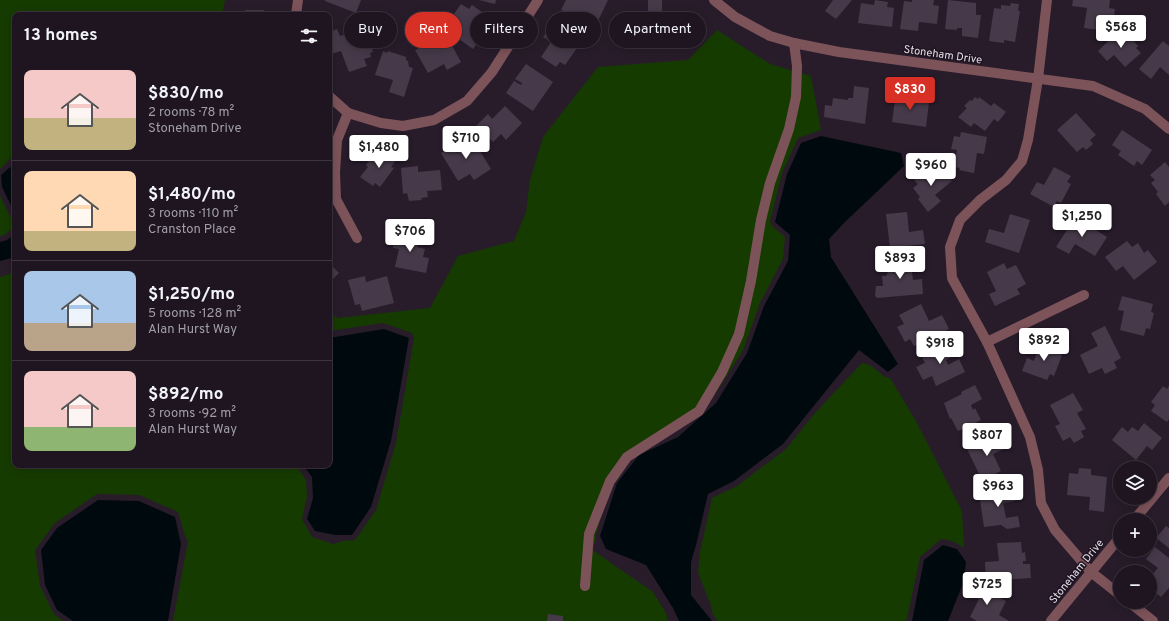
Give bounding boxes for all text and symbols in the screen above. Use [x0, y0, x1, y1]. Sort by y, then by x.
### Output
chip: Buy [344, 12, 397, 48]
chip: Rent [405, 12, 462, 48]
chip: Filters [470, 12, 538, 48]
chip: New [546, 12, 601, 48]
chip: Apartment [609, 12, 706, 48]
pin: $568 [1097, 15, 1145, 49]
text: $568 [1105, 20, 1137, 36]
text: 13 homes [24, 25, 98, 47]
icon: filters [298, 25, 320, 47]
street label: Stoneham Drive [903, 43, 983, 67]
pin: $830 [886, 77, 934, 111]
text: $830 [894, 82, 926, 98]
text: $830/mo [148, 83, 224, 105]
icon: home [56, 86, 104, 134]
text: 2 rooms · 78 m² [148, 105, 234, 121]
text: Stoneham Drive [148, 121, 241, 137]
pin: $710 [442, 126, 490, 160]
text: $710 [452, 131, 480, 147]
pin: $1,480 [346, 135, 412, 169]
text: $1,480 [358, 140, 400, 156]
pin: $960 [907, 153, 955, 187]
text: $960 [915, 158, 947, 174]
text: $1,480/mo [148, 184, 236, 206]
icon: home [56, 187, 104, 235]
pin: $1,250 [1049, 204, 1115, 238]
text: 3 rooms · 110 m² [148, 206, 238, 222]
text: $1,250 [1062, 209, 1102, 225]
pin: $706 [386, 219, 434, 253]
text: Cranston Place [148, 222, 236, 238]
text: $706 [394, 224, 426, 240]
pin: $893 [876, 246, 924, 280]
text: $893 [884, 251, 916, 267]
text: $1,250/mo [148, 284, 235, 306]
icon: home [56, 287, 104, 335]
text: 5 rooms · 128 m² [148, 306, 241, 322]
text: Alan Hurst Way [148, 322, 237, 338]
pin: $892 [1020, 328, 1068, 362]
pin: $918 [916, 331, 964, 365]
text: $892 [1028, 333, 1060, 349]
text: $918 [925, 336, 955, 352]
text: $892/mo [148, 384, 223, 406]
icon: home [56, 387, 104, 435]
text: 3 rooms · 92 m² [148, 406, 236, 422]
text: Alan Hurst Way [148, 422, 237, 438]
pin: $807 [963, 423, 1011, 457]
text: $807 [971, 428, 1003, 444]
map controls [1113, 461, 1157, 609]
button: layers [1113, 461, 1157, 505]
pin: $963 [974, 474, 1022, 508]
text: $963 [982, 479, 1014, 495]
button: + [1113, 513, 1157, 557]
street label: Stoneham Drive [1046, 536, 1107, 607]
button: − [1113, 565, 1157, 609]
pin: $725 [963, 572, 1011, 606]
text: $725 [972, 577, 1002, 593]

